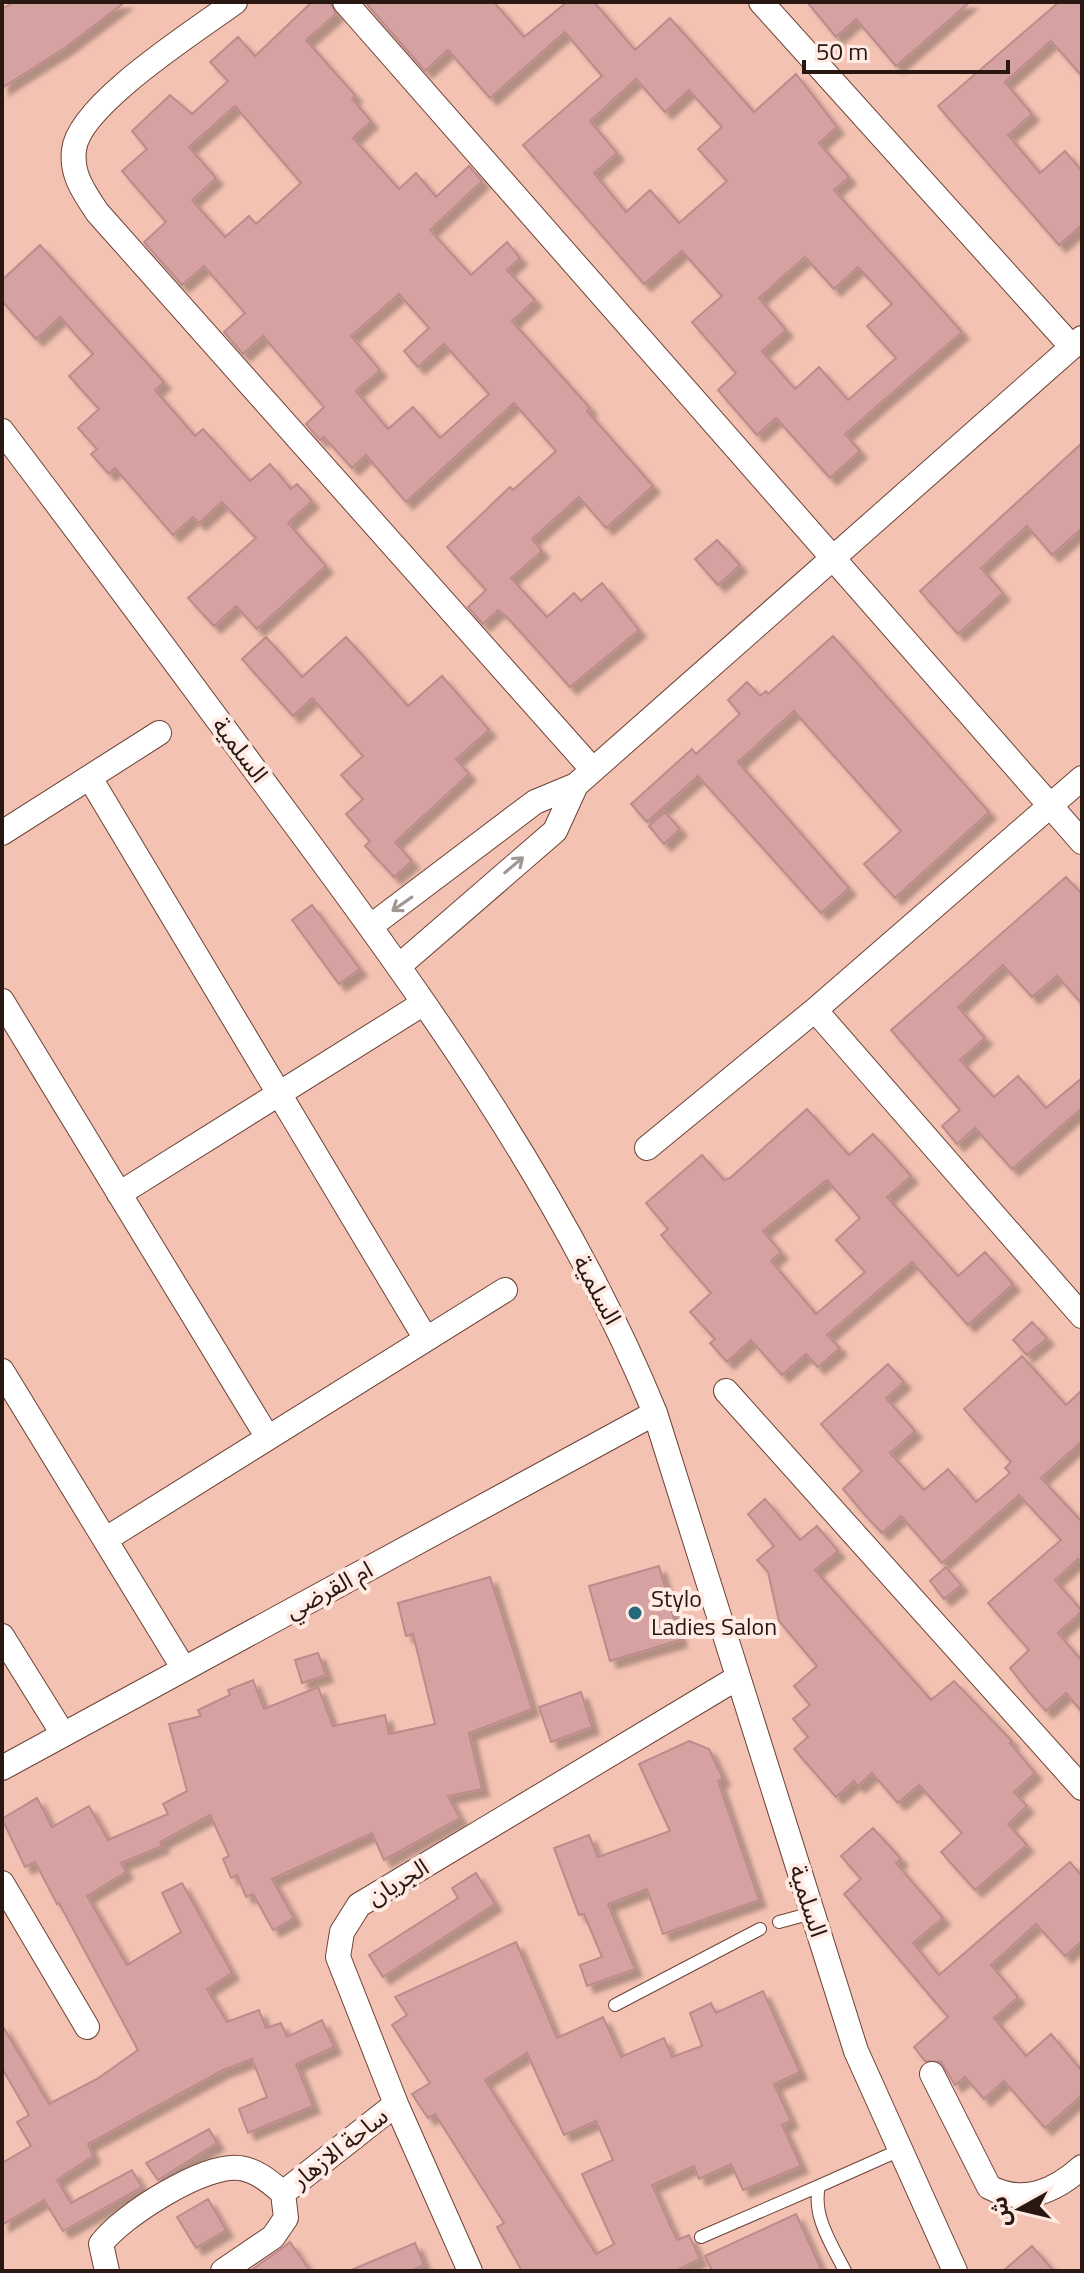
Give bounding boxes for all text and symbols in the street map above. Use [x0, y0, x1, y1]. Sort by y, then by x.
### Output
scale bar [804, 24, 1008, 74]
text: 50 m [816, 33, 868, 69]
street label: السلمية [204, 709, 277, 790]
one-way arrow [504, 856, 524, 874]
one-way arrow [392, 896, 414, 912]
street label: السلمية [565, 1248, 631, 1331]
street label: ام القرضي [278, 1551, 379, 1629]
place label: Stylo Ladies Salon [651, 1580, 777, 1644]
marker: Stylo Ladies Salon [626, 1604, 644, 1622]
street label: الجريان [360, 1849, 435, 1914]
street label: السلمية [780, 1860, 838, 1941]
street label: ساحة الازهار [283, 2098, 395, 2197]
north arrow [980, 2169, 1060, 2249]
text: ش [981, 2194, 1019, 2229]

